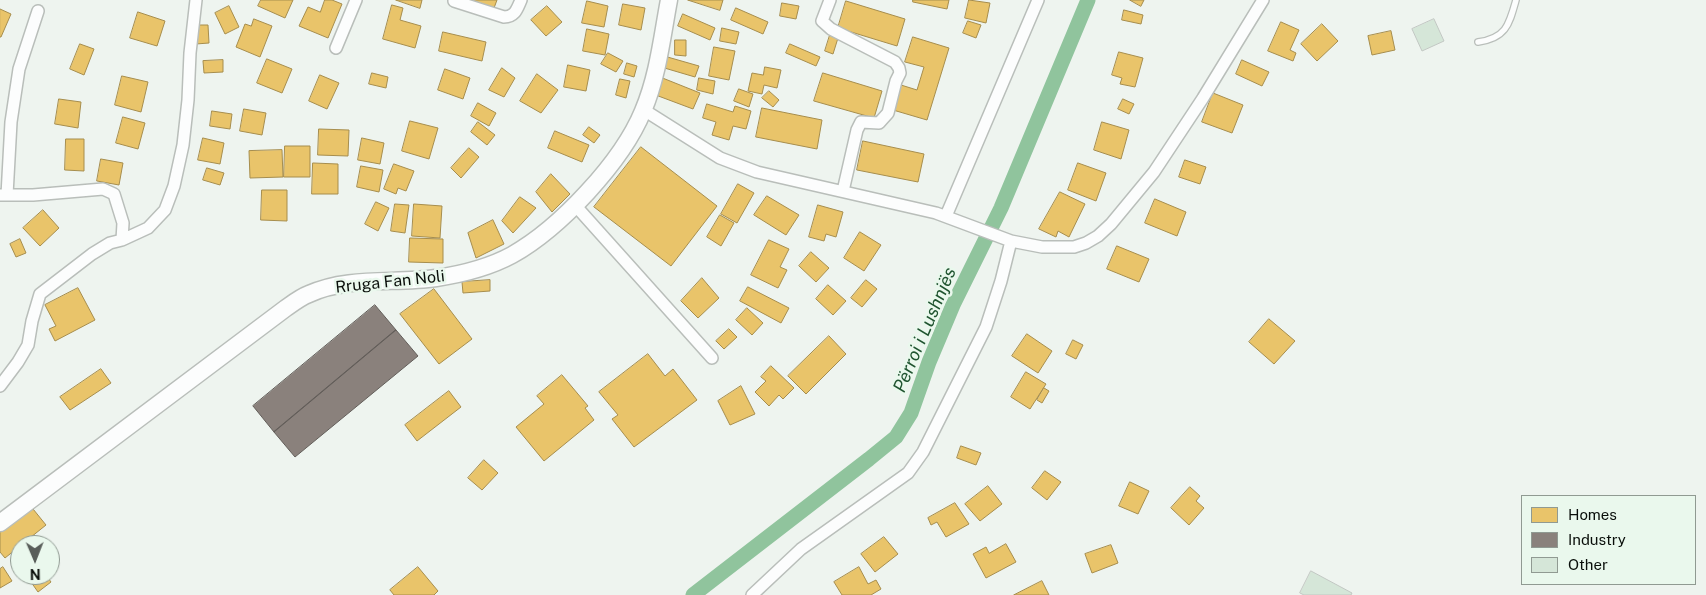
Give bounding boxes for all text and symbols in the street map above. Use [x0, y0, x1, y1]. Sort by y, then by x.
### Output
water label: Përroi i Lushnjës [889, 264, 961, 396]
street label: Rruga Fan Noli [334, 267, 446, 297]
legend [1521, 495, 1696, 585]
text: Homes [1568, 506, 1617, 523]
text: Industry [1568, 531, 1626, 548]
north arrow [10, 535, 60, 585]
text: Other [1568, 556, 1608, 573]
text: N [30, 566, 41, 582]

